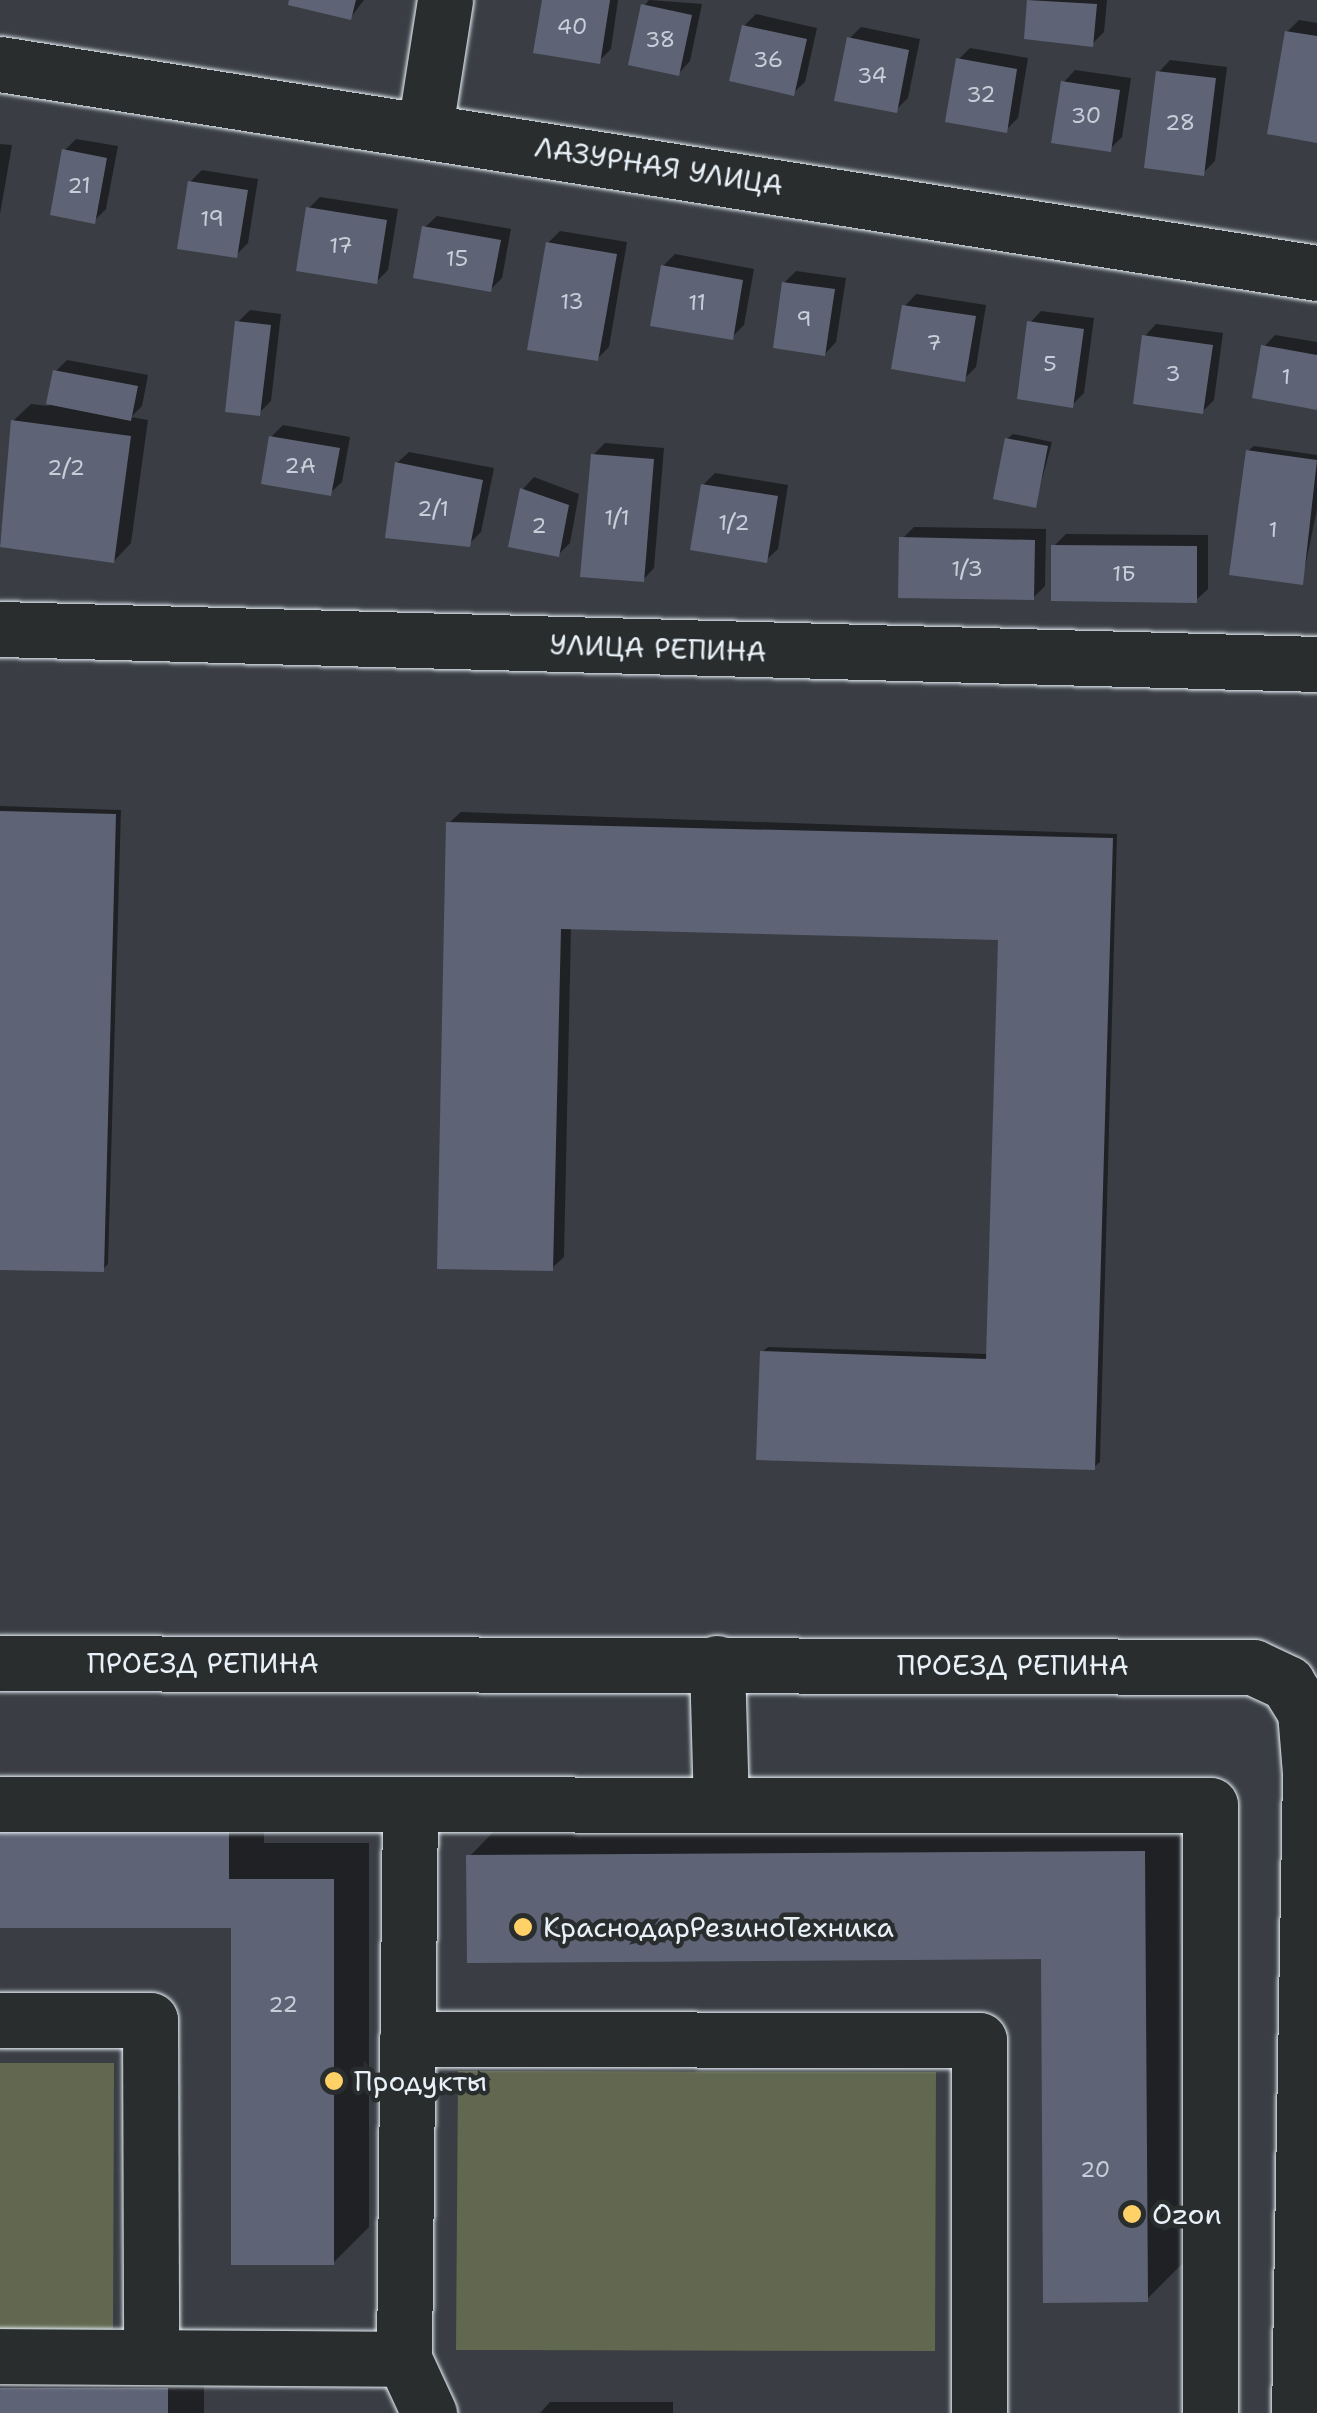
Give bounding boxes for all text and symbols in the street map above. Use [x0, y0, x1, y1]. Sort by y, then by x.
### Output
house number: 40 [557, 14, 587, 40]
house number: 38 [645, 27, 675, 53]
house number: 36 [753, 47, 783, 73]
house number: 34 [857, 63, 887, 89]
house number: 32 [966, 82, 996, 108]
house number: 30 [1071, 103, 1101, 129]
house number: 28 [1165, 110, 1195, 136]
street label: ЛАЗУРНАЯ УЛИЦА [533, 130, 785, 202]
house number: 21 [67, 173, 91, 199]
house number: 19 [200, 206, 224, 232]
house number: 17 [329, 233, 353, 259]
house number: 15 [446, 246, 468, 272]
house number: 13 [560, 289, 584, 315]
house number: 11 [688, 290, 706, 316]
house number: 9 [796, 306, 812, 332]
house number: 7 [926, 330, 942, 356]
house number: 5 [1043, 351, 1057, 377]
house number: 3 [1165, 361, 1181, 387]
house number: 1 [1281, 364, 1291, 390]
house number: 2А [284, 453, 316, 479]
house number: 2/2 [47, 455, 85, 481]
house number: 2/1 [417, 496, 449, 522]
house number: 1/1 [604, 505, 630, 531]
house number: 1/2 [718, 510, 750, 536]
house number: 2 [531, 513, 547, 539]
house number: 1 [1268, 517, 1278, 543]
house number: 1/3 [951, 556, 983, 582]
house number: 1Б [1112, 561, 1136, 587]
street label: УЛИЦА РЕПИНА [549, 627, 767, 669]
street label: ПРОЕЗД РЕПИНА [87, 1646, 319, 1680]
street label: ПРОЕЗД РЕПИНА [897, 1648, 1129, 1682]
place label: КраснодарРезиноТехника [543, 1910, 894, 1944]
marker: КраснодарРезиноТехника [512, 1916, 534, 1938]
house number: 22 [268, 1992, 298, 2018]
place label: Продукты [354, 2064, 487, 2098]
marker: Продукты [323, 2070, 345, 2092]
house number: 20 [1080, 2157, 1110, 2183]
place label: Ozon [1152, 2197, 1222, 2231]
marker: Ozon [1121, 2203, 1143, 2225]

